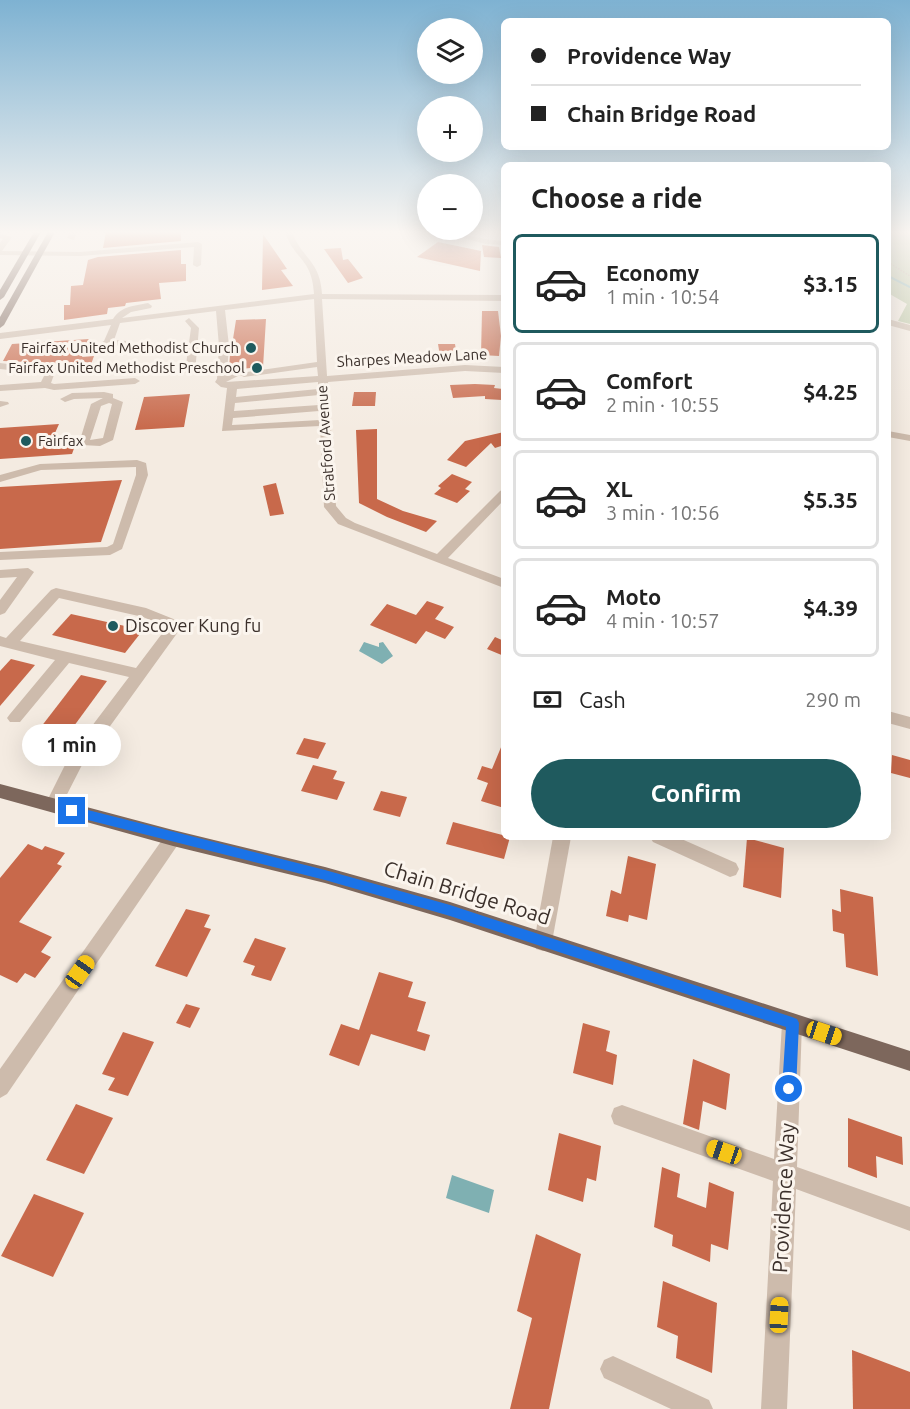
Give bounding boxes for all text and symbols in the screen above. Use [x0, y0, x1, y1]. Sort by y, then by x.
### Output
map controls [417, 18, 483, 240]
button: layers [417, 18, 483, 84]
text: Providence Way [567, 43, 731, 68]
button: + [417, 96, 483, 162]
text: Chain Bridge Road [567, 101, 756, 126]
button: − [417, 174, 483, 240]
text: Choose a ride [531, 183, 703, 213]
icon: car [534, 257, 588, 311]
text: Economy [606, 260, 699, 285]
text: $3.15 [803, 271, 858, 296]
text: 1 min · 10:54 [606, 285, 720, 308]
place label: Fairfax United Methodist Church [21, 339, 239, 356]
marker: Fairfax United Methodist Church [244, 341, 258, 355]
street label: Sharpes Meadow Lane [336, 345, 488, 370]
place label: Fairfax United Methodist Preschool [8, 359, 245, 376]
marker: Fairfax United Methodist Preschool [250, 361, 264, 375]
icon: car [534, 365, 588, 419]
text: Comfort [606, 368, 693, 393]
text: $4.25 [803, 379, 858, 404]
street label: Stratford Avenue [313, 385, 338, 501]
text: 2 min · 10:55 [606, 393, 720, 416]
place label: Fairfax [38, 432, 84, 449]
marker: Fairfax [19, 434, 33, 448]
icon: car [534, 473, 588, 527]
text: XL [606, 476, 633, 501]
text: $5.35 [803, 487, 858, 512]
text: 3 min · 10:56 [606, 501, 720, 524]
icon: car [534, 581, 588, 635]
text: Moto [606, 584, 661, 609]
text: $4.39 [803, 595, 858, 620]
text: 4 min · 10:57 [606, 609, 720, 632]
place label: Discover Kung fu [125, 615, 261, 635]
marker: Discover Kung fu [106, 619, 120, 633]
icon: cash [531, 683, 564, 716]
text: Cash [579, 687, 626, 712]
text: 290 m [805, 688, 861, 711]
callout: 1 min [22, 724, 122, 766]
text: 1 min [46, 733, 97, 756]
button: Confirm [531, 759, 861, 828]
route end [58, 797, 85, 824]
street label: Chain Bridge Road [381, 855, 554, 929]
car [62, 952, 98, 992]
car [804, 1019, 844, 1047]
route start [775, 1075, 802, 1102]
street label: Providence Way [767, 1122, 799, 1273]
car [704, 1138, 744, 1166]
car [769, 1297, 789, 1333]

